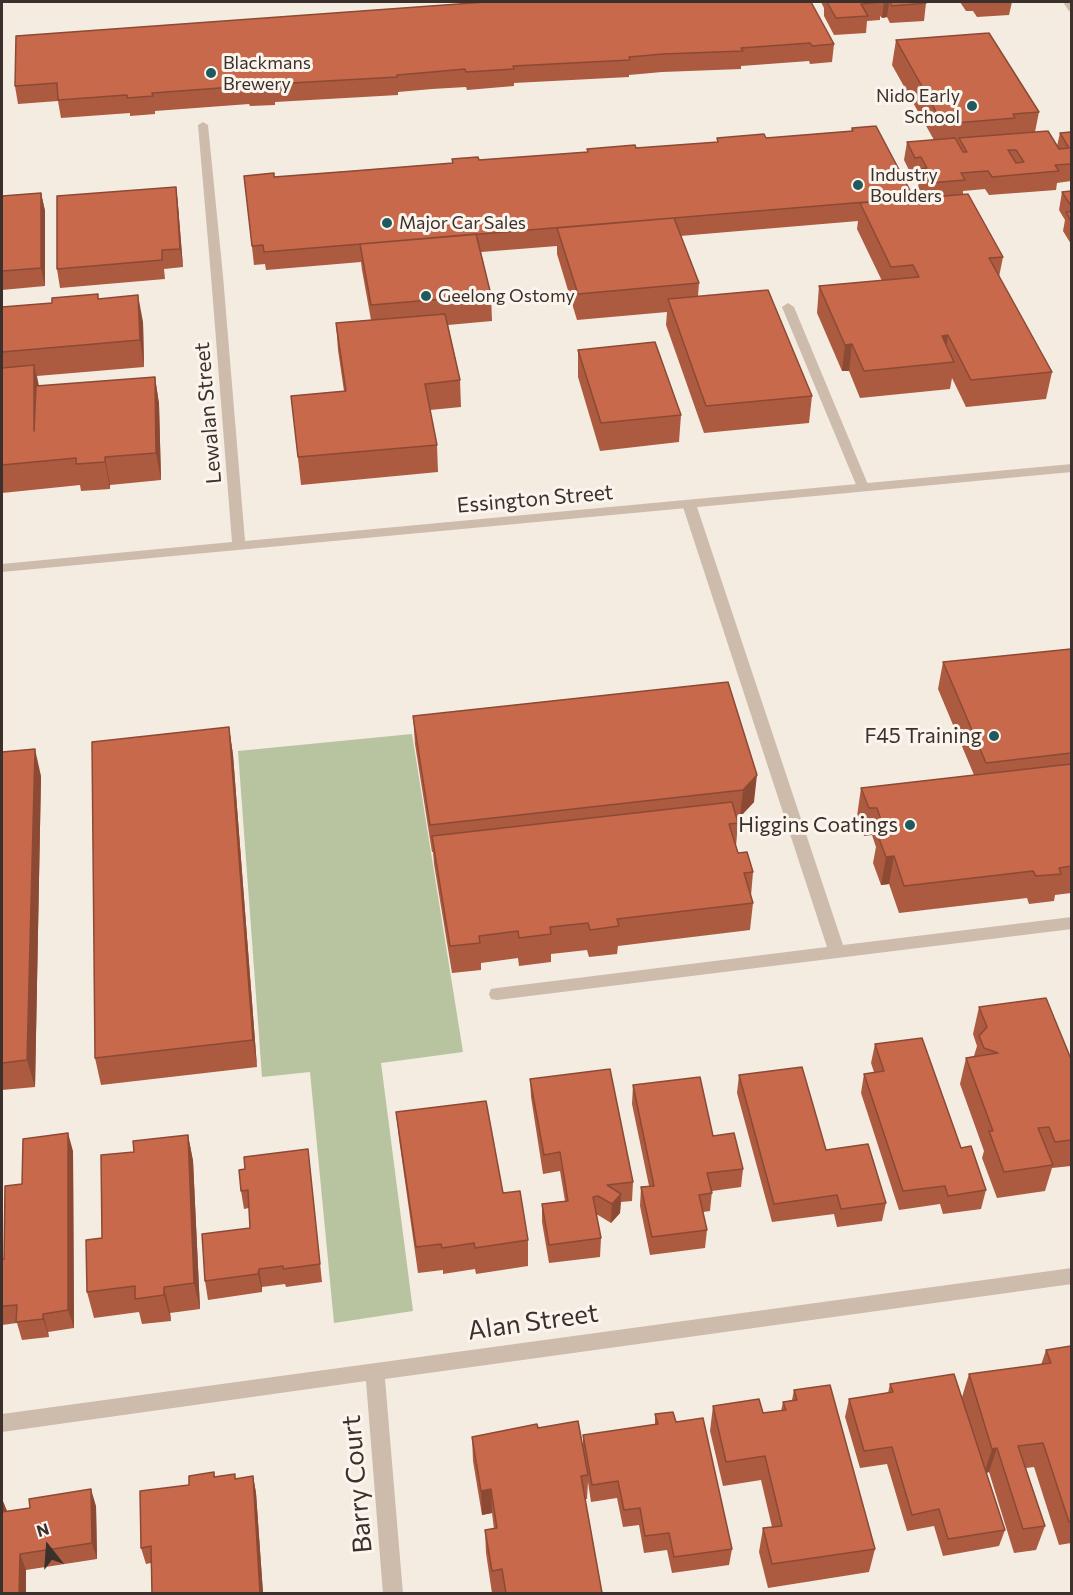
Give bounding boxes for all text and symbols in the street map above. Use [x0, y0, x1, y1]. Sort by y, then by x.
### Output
place label: Blackmans Brewery [223, 52, 311, 94]
marker: Blackmans Brewery [204, 66, 218, 80]
place label: Nido Early School [876, 85, 960, 128]
marker: Nido Early School [965, 99, 979, 113]
place label: Industry Boulders [870, 164, 942, 207]
marker: Industry Boulders [851, 178, 865, 192]
place label: Major Car Sales [399, 212, 526, 234]
marker: Major Car Sales [380, 216, 394, 230]
place label: Geelong Ostomy [438, 285, 575, 307]
marker: Geelong Ostomy [419, 289, 433, 303]
street label: Lewalan Street [189, 341, 227, 485]
street label: Essington Street [456, 480, 614, 518]
place label: F45 Training [864, 723, 982, 749]
marker: F45 Training [987, 729, 1001, 743]
place label: Higgins Coatings [738, 812, 898, 838]
marker: Higgins Coatings [903, 818, 917, 832]
street label: Alan Street [466, 1297, 600, 1347]
street label: Barry Court [335, 1414, 379, 1554]
north arrow [18, 1517, 78, 1577]
text: N [34, 1518, 51, 1540]

